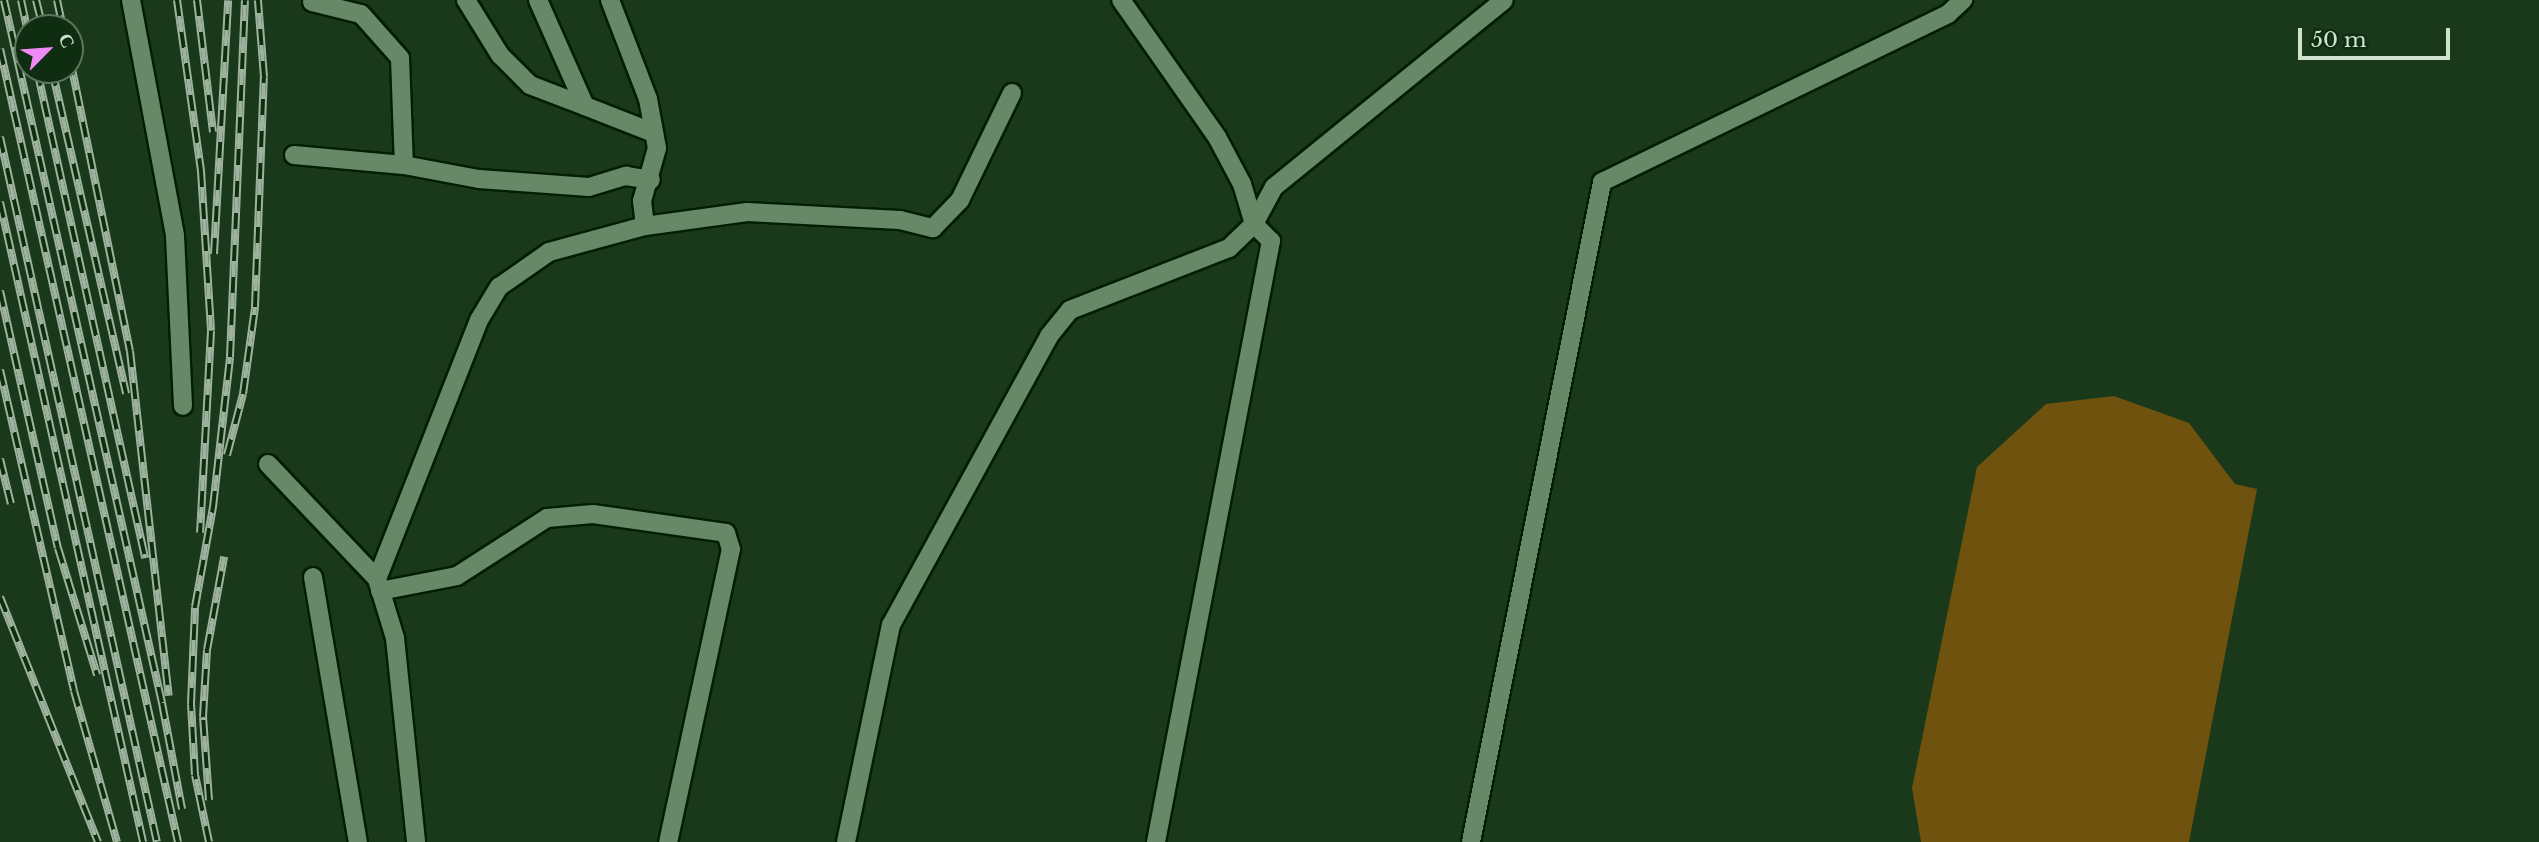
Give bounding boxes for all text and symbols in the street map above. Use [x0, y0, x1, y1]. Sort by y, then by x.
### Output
north arrow [14, 14, 84, 84]
scale bar [2301, 14, 2453, 58]
text: 50 m [2311, 27, 2366, 53]
text: С [53, 30, 80, 52]

